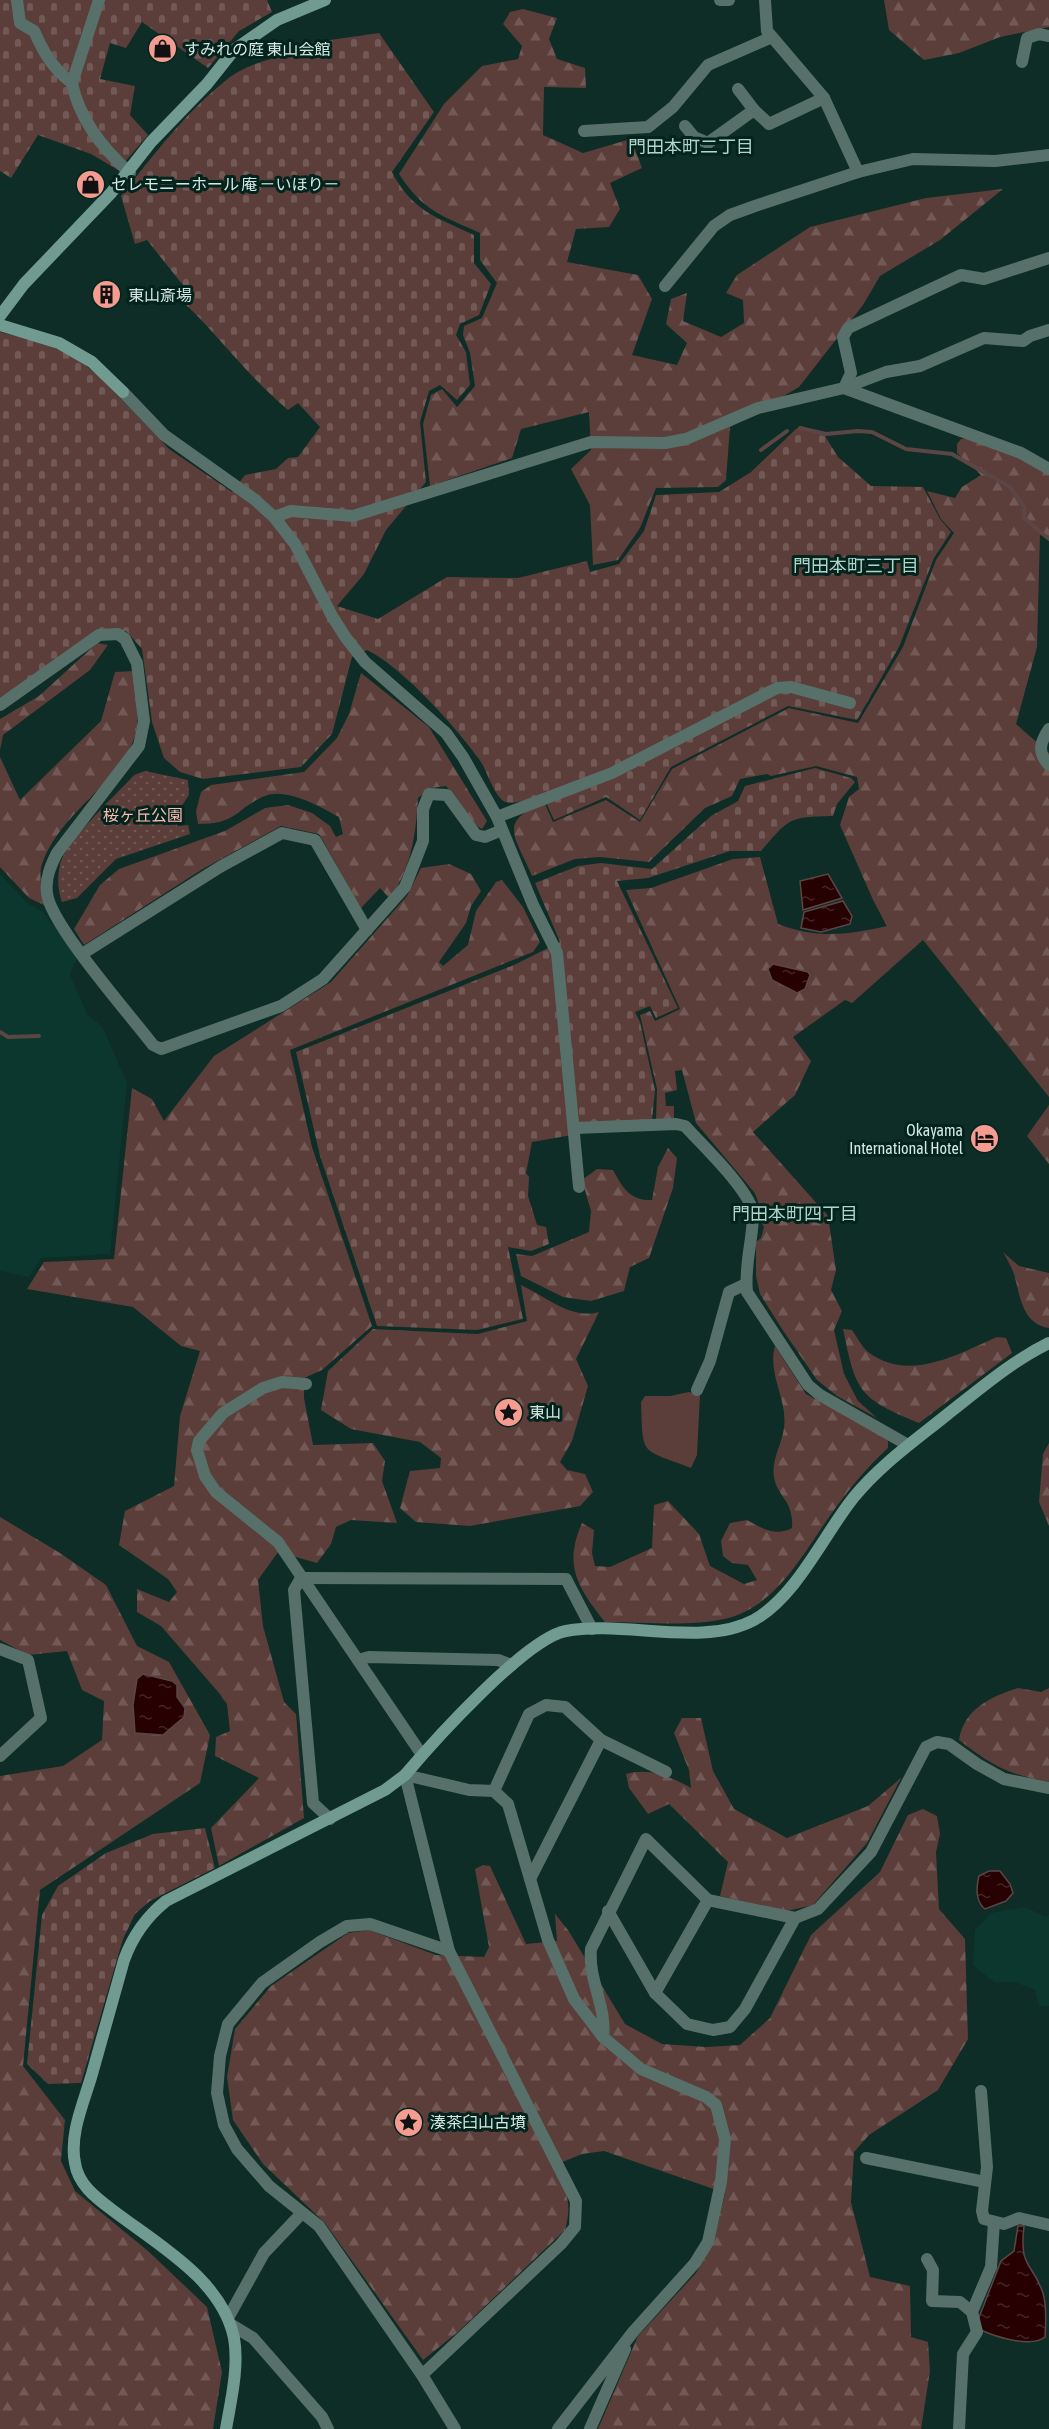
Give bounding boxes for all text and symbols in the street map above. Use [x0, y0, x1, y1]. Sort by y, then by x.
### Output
shop icon: すみれの庭 東山会館 [147, 33, 179, 65]
place label: すみれの庭 東山会館 [184, 40, 330, 58]
district label: 門田本町二丁目 [628, 136, 754, 157]
shop icon: セレモニーホール 庵 －いほり－ [74, 168, 106, 200]
place label: セレモニーホール 庵 －いほり－ [111, 175, 339, 193]
building icon: 東山斎場 [91, 279, 123, 311]
place label: 東山斎場 [128, 286, 192, 304]
district label: 門田本町三丁目 [793, 555, 919, 576]
park label: 桜ヶ丘公園 [103, 806, 183, 824]
place label: Okayama International Hotel [849, 1121, 964, 1157]
hotel icon: Okayama International Hotel [968, 1123, 1000, 1155]
district label: 門田本町四丁目 [732, 1203, 858, 1224]
place icon: 東山 [492, 1396, 524, 1428]
place label: 東山 [529, 1403, 561, 1421]
place icon: 湊茶臼山古墳 [393, 2106, 425, 2138]
place label: 湊茶臼山古墳 [430, 2113, 526, 2131]

